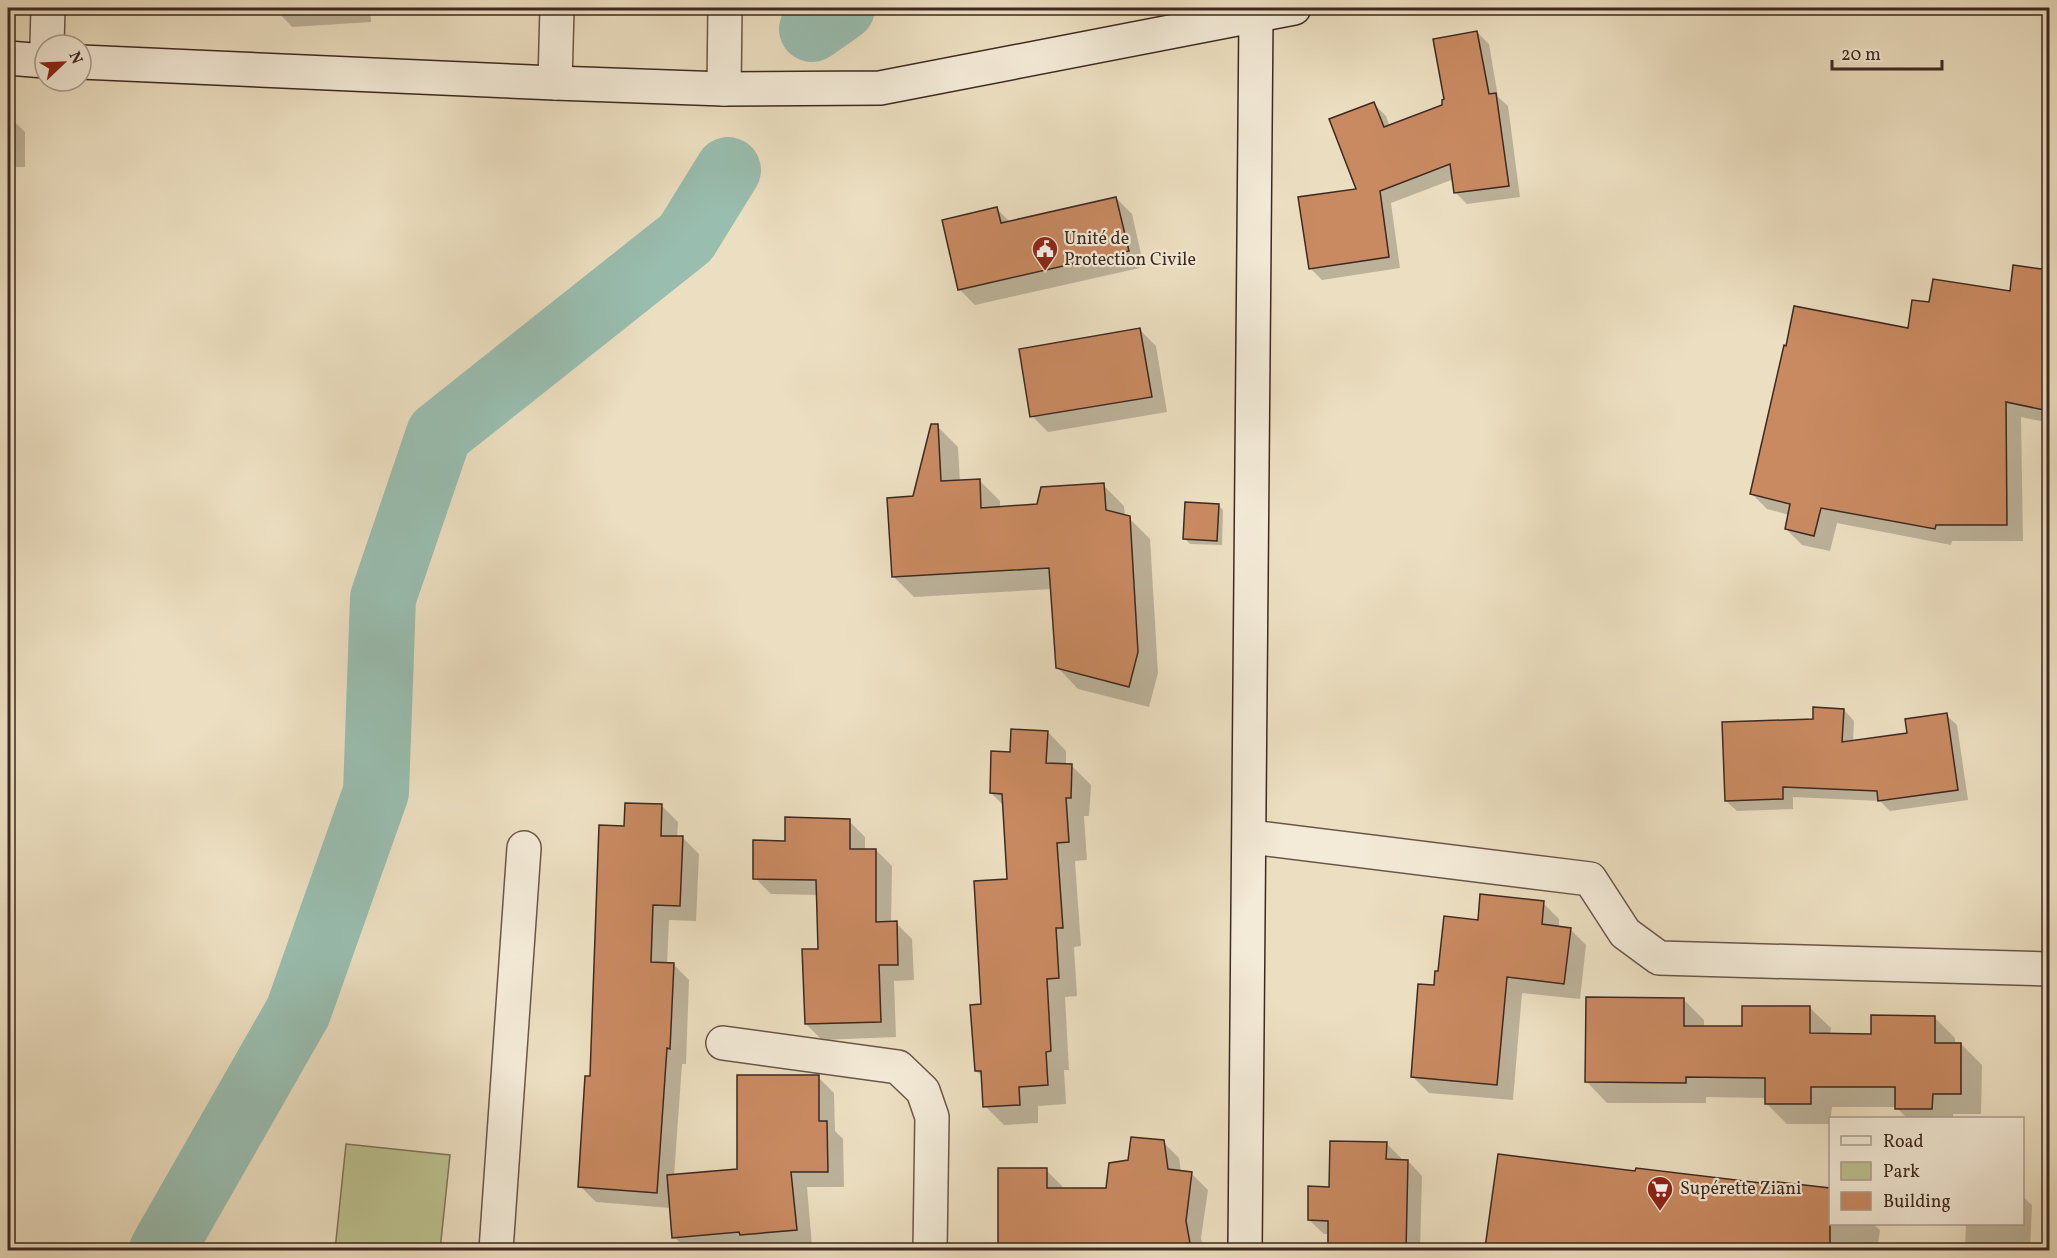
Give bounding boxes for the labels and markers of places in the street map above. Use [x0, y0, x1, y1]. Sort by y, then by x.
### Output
place label: Unité de Protection Civile [1064, 227, 1196, 273]
public building icon: Unité de Protection Civile [1030, 234, 1060, 272]
supermarket icon: Supérette Ziani [1645, 1174, 1675, 1212]
place label: Supérette Ziani [1680, 1177, 1801, 1202]

